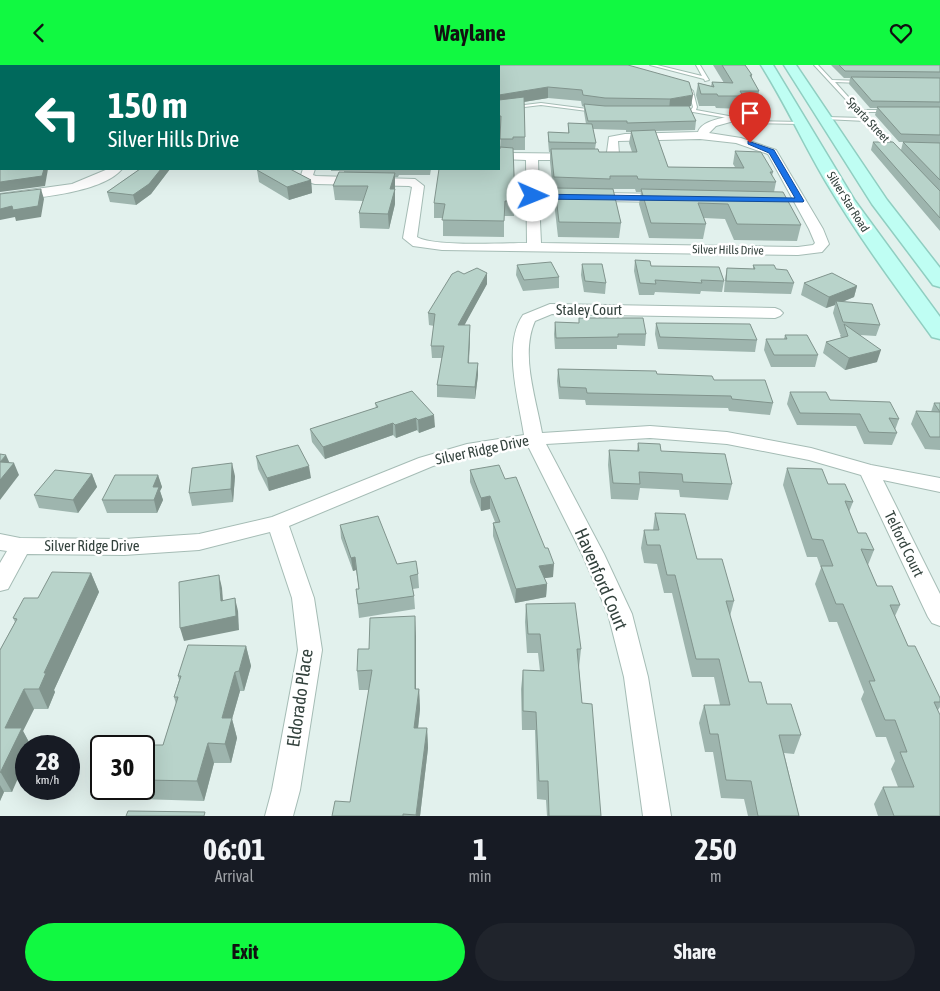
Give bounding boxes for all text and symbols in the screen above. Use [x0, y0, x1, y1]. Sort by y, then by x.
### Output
icon: back [25, 19, 53, 47]
icon: heart [887, 19, 915, 47]
text: Waylane [434, 20, 506, 46]
icon: left [25, 85, 90, 150]
text: 150 m [108, 85, 187, 125]
pin [729, 92, 771, 143]
street label: Sparta Street [844, 94, 893, 146]
icon: arrive [736, 99, 764, 127]
text: Silver Hills Drive [108, 126, 239, 152]
position arrow [506, 169, 558, 221]
street label: Silver Star Road [824, 169, 872, 235]
street label: Silver Hills Drive [692, 242, 764, 258]
street label: Staley Court [556, 301, 622, 318]
street label: Silver Ridge Drive [434, 431, 530, 468]
street label: Telford Court [881, 508, 928, 579]
street label: Havenford Court [571, 525, 632, 633]
street label: Silver Ridge Drive [44, 537, 140, 554]
street label: Eldorado Place [282, 648, 317, 748]
speed limit sign: 30 [90, 735, 155, 800]
text: 28 [36, 747, 59, 775]
text: km/h [36, 773, 59, 787]
text: 06:01 [203, 832, 265, 866]
text: 1 [473, 832, 487, 866]
text: 250 [695, 832, 737, 866]
text: Arrival [215, 867, 254, 885]
text: min [469, 867, 492, 885]
text: m [710, 867, 722, 885]
button: Exit [25, 923, 465, 981]
button: Share [475, 923, 915, 981]

